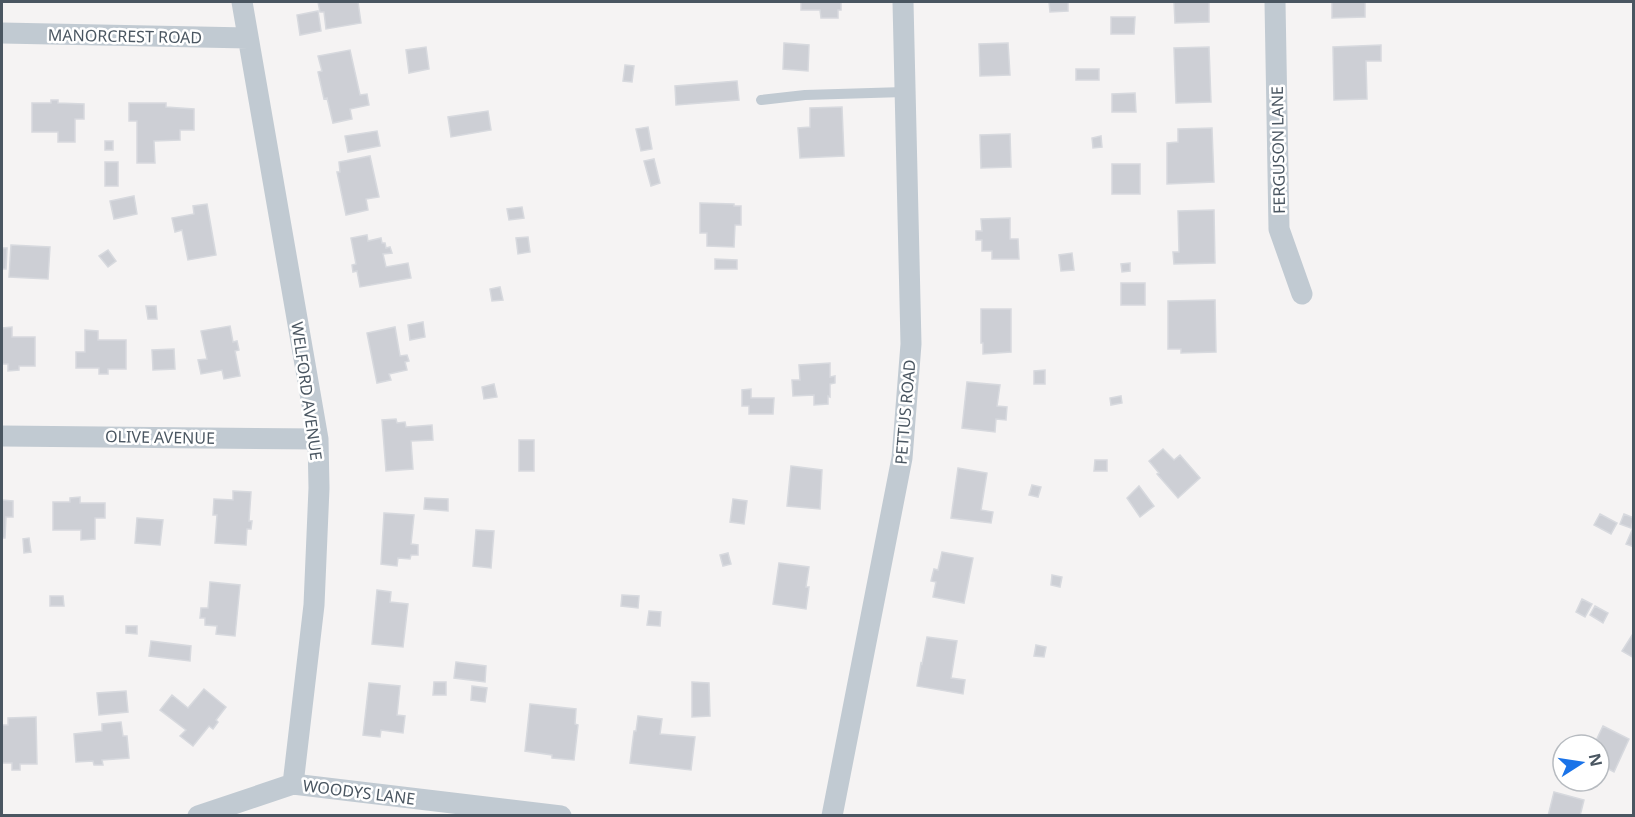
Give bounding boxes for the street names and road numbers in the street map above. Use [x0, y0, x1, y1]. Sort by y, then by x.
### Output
street label: MANORCREST ROAD [48, 24, 202, 48]
street label: FERGUSON LANE [1266, 86, 1290, 214]
street label: WELFORD AVENUE [286, 320, 328, 462]
street label: PETTUS ROAD [889, 359, 921, 465]
street label: OLIVE AVENUE [105, 425, 215, 449]
street label: WOODYS LANE [302, 774, 416, 810]

